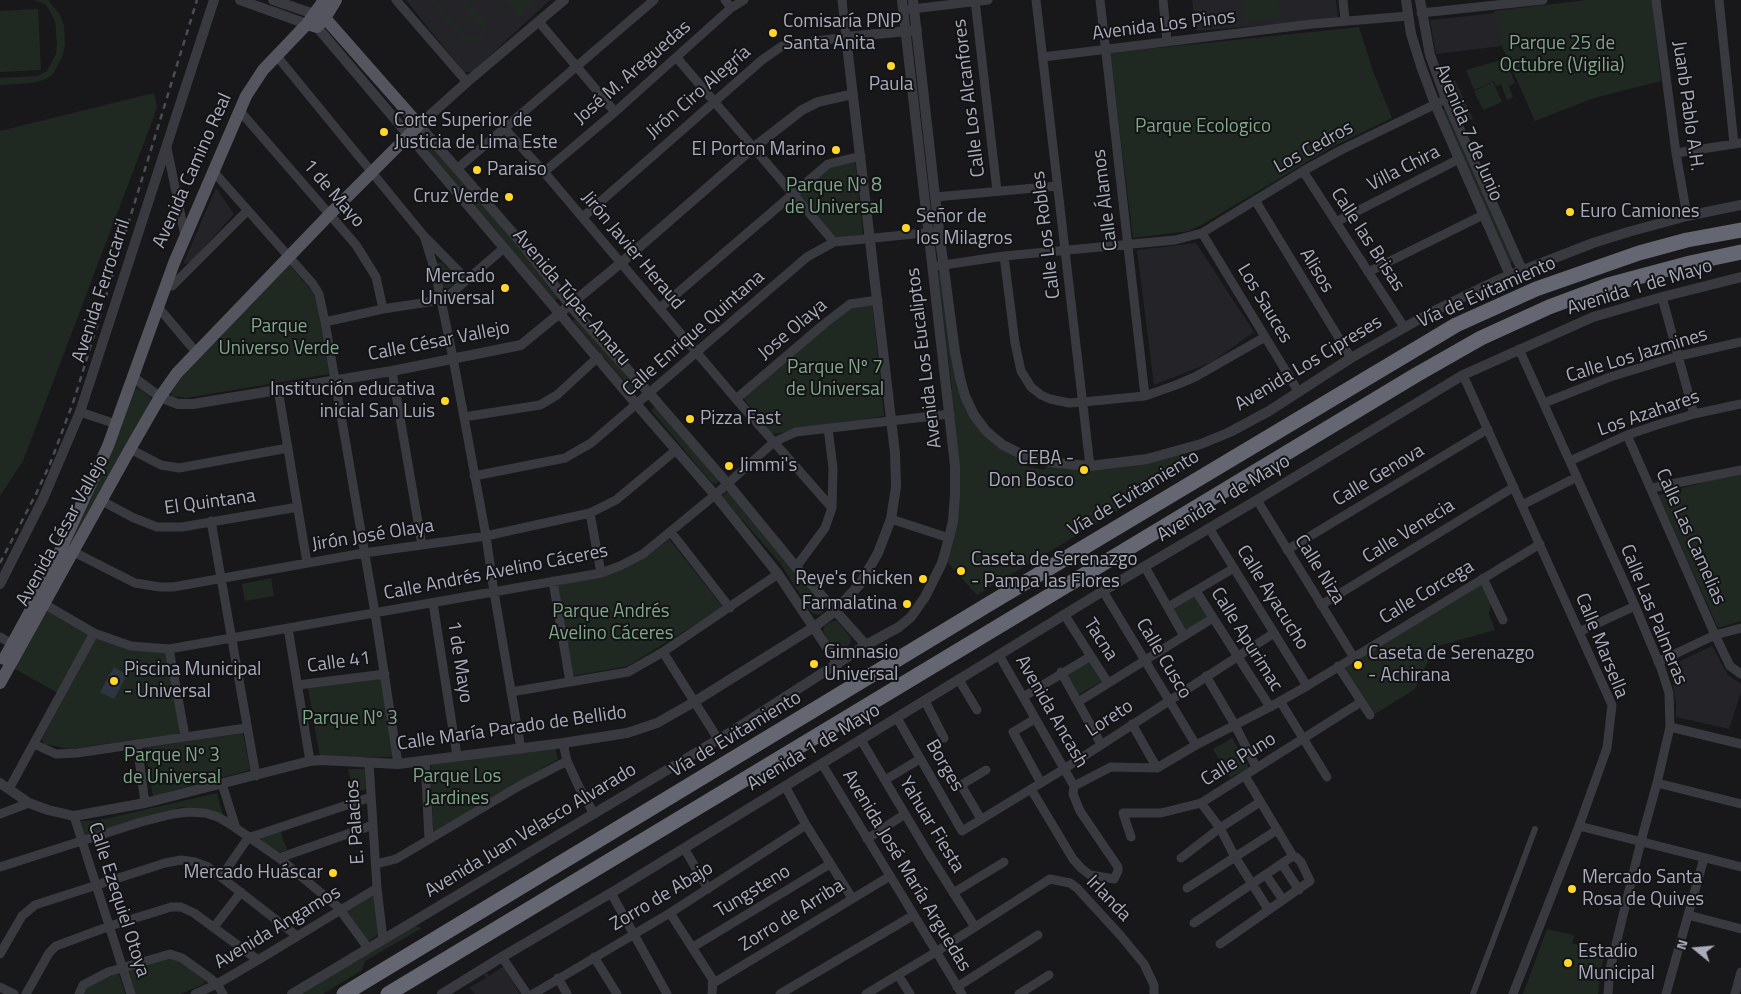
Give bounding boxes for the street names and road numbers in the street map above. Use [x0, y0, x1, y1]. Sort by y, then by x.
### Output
street label: Avenida Los Pinos [1091, 6, 1237, 46]
street label: José M. Areguedas [570, 16, 696, 130]
street label: Calle Los Alcanfores [949, 18, 991, 178]
street label: Juanb Pablo A.H. [1667, 39, 1707, 173]
street label: Jirón Ciro Alegría [642, 41, 756, 145]
street label: Avenida 7 de Junio [1429, 61, 1507, 205]
street label: Avenida Camino Real [149, 90, 237, 252]
street label: Los Cedros [1270, 117, 1358, 179]
street label: Villa Chira [1364, 141, 1444, 197]
street label: Calle Álamos [1088, 148, 1124, 252]
street label: 1 de Mayo [297, 155, 369, 233]
street label: Calle Los Robles [1028, 170, 1066, 300]
street label: Calle las Brisas [1325, 184, 1409, 296]
street label: Jirón Javier Heraud [576, 187, 688, 315]
street label: Avenida Ferrocarril [68, 216, 136, 366]
street label: Avenida Túpac Amaru [507, 225, 635, 371]
street label: Alisos [1294, 245, 1338, 297]
street label: Vía de Evitamiento [1414, 252, 1560, 334]
street label: Avenida 1 de Mayo [1565, 255, 1715, 321]
street label: Los Sauces [1231, 260, 1297, 348]
street label: Calle Enrique Quintana [618, 266, 770, 402]
street label: Avenida Los Eucaliptos [903, 266, 947, 450]
street label: Jose Olaya [754, 295, 832, 365]
street label: Avenida Los Cipreses [1231, 311, 1387, 417]
street label: Calle César Vallejo [366, 317, 512, 367]
street label: Calle Los Jazmines [1563, 324, 1711, 388]
street label: Los Azahares [1595, 386, 1703, 442]
street label: Calle Genova [1329, 440, 1429, 512]
street label: Vía de Evitamiento [1064, 446, 1204, 542]
street label: Avenida 1 de Mayo [1154, 450, 1294, 548]
street label: Avenida César Vallejo [12, 452, 114, 610]
street label: Calle Las Camelias [1650, 466, 1730, 608]
street label: El Quintana [163, 485, 257, 521]
street label: Calle Venecia [1359, 495, 1459, 569]
street label: Jirón José Olaya [310, 515, 436, 557]
street label: Calle Niza [1289, 531, 1349, 609]
street label: Calle Andrés Avelino Cáceres [382, 540, 610, 606]
street label: Calle Las Palmeras [1614, 541, 1692, 689]
street label: Calle Ayacucho [1231, 542, 1313, 654]
street label: Calle Corcega [1376, 556, 1478, 630]
street label: Calle Apurimac [1205, 584, 1287, 696]
street label: Calle Marsella [1570, 590, 1632, 702]
street label: Tacna [1078, 615, 1122, 665]
street label: Calle Cusco [1130, 615, 1196, 703]
street label: 1 de Mayo [441, 619, 477, 705]
street label: Calle 41 [306, 647, 372, 679]
street label: Avenida Ancash [1010, 652, 1092, 772]
street label: Vía de Evitamiento [666, 687, 806, 783]
street label: Loreto [1082, 695, 1138, 743]
street label: Avenida 1 de Mayo [744, 699, 884, 797]
street label: Calle María Parado de Bellido [396, 702, 628, 756]
street label: Calle Puno [1197, 728, 1281, 792]
street label: Borges [920, 736, 968, 796]
street label: Avenida Juan Velasco Alvarado [421, 759, 641, 903]
street label: Avenida José María Arguedas [837, 766, 975, 976]
street label: Yahuar Fiesta [893, 773, 969, 877]
street label: E. Palacios [342, 779, 370, 865]
street label: Calle Ezequiel Otoya [82, 820, 154, 980]
street label: Zorro de Abajo [606, 857, 718, 937]
street label: Tungsteno [711, 861, 795, 923]
street label: Irlanda [1081, 871, 1135, 927]
street label: Zorro de Arriba [735, 875, 849, 957]
street label: Avenida Angamos [211, 881, 345, 975]

